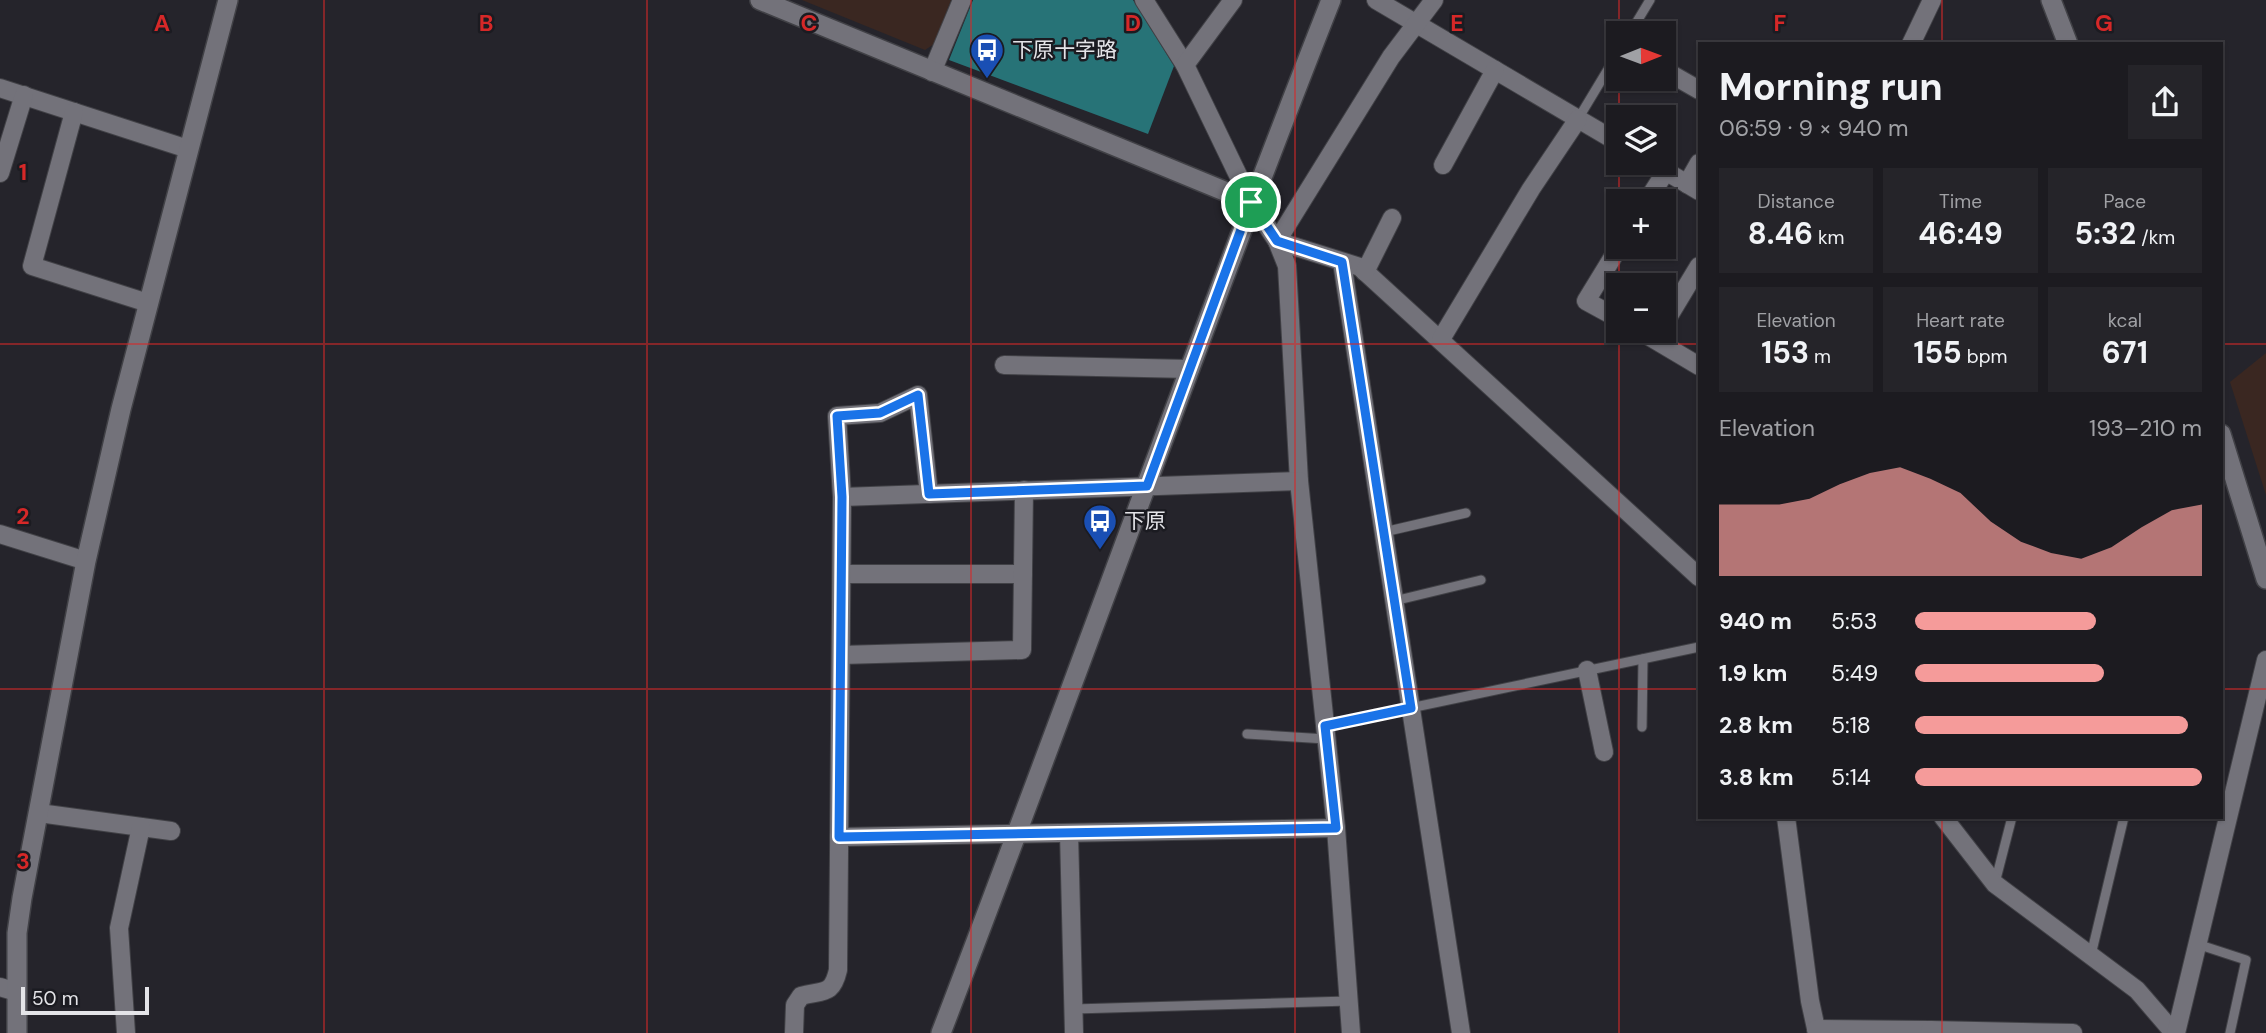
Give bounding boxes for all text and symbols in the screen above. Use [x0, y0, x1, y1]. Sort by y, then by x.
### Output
text: A [154, 8, 170, 38]
text: B [479, 8, 493, 38]
text: C [801, 8, 817, 38]
text: D [1125, 8, 1141, 38]
text: E [1450, 8, 1464, 38]
text: F [1774, 8, 1787, 38]
text: G [2095, 8, 2113, 38]
north arrow [1606, 21, 1676, 91]
map controls [1606, 21, 1676, 343]
bus stop icon: 下原十字路 [968, 31, 1006, 80]
place label: 下原十字路 [1012, 36, 1117, 64]
text: Morning run [1719, 62, 1943, 112]
button: share [2128, 65, 2202, 139]
button: layers [1606, 105, 1676, 175]
text: 06:59 · 9 × 940 m [1719, 113, 1909, 143]
text: 1 [19, 157, 27, 187]
pin [1221, 172, 1281, 232]
icon: arrive [1232, 183, 1270, 221]
button: + [1606, 189, 1676, 259]
text: Distance [1758, 189, 1835, 214]
text: Time [1939, 189, 1982, 214]
text: Pace [2104, 189, 2146, 214]
text: 8.46 [1748, 214, 1813, 253]
text: 46:49 [1918, 214, 2003, 253]
text: 5:32 [2074, 214, 2136, 253]
text: km [1813, 225, 1844, 250]
text: /km [2136, 225, 2175, 250]
button: − [1606, 273, 1676, 343]
text: Elevation [1757, 308, 1836, 333]
text: Heart rate [1916, 308, 2005, 333]
text: kcal [2108, 308, 2142, 333]
text: 153 [1761, 333, 1809, 372]
text: 155 [1913, 333, 1962, 372]
text: 671 [2102, 333, 2148, 372]
text: m [1809, 344, 1831, 369]
text: bpm [1962, 344, 2008, 369]
text: Elevation [1719, 413, 1815, 443]
text: 193–210 m [2089, 413, 2202, 443]
text: 2 [16, 501, 30, 531]
bus stop icon: 下原 [1081, 502, 1119, 551]
place label: 下原 [1124, 507, 1166, 535]
text: 940 m [1719, 606, 1792, 636]
text: 5:53 [1831, 606, 1877, 636]
text: 1.9 km [1719, 658, 1787, 688]
text: 5:49 [1831, 658, 1878, 688]
text: 2.8 km [1719, 710, 1793, 740]
text: 5:18 [1831, 710, 1871, 740]
text: 3.8 km [1719, 762, 1794, 792]
text: 5:14 [1831, 762, 1871, 792]
text: 3 [16, 846, 30, 876]
scale bar [21, 984, 149, 1016]
text: 50 m [32, 986, 79, 1011]

